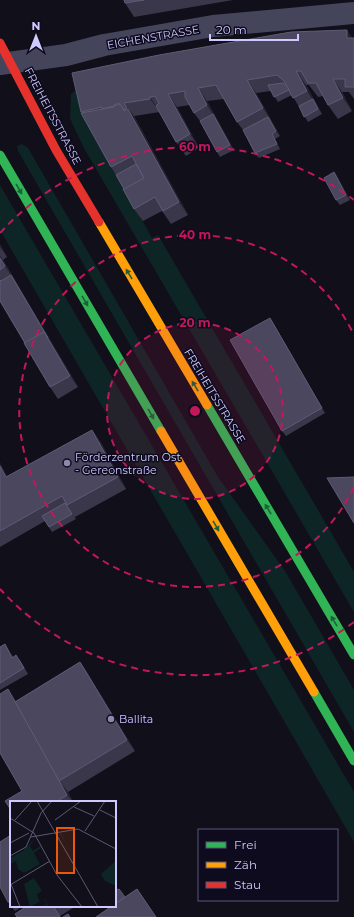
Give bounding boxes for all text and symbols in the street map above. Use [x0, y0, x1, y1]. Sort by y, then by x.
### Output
north arrow [16, 16, 56, 56]
scale bar [210, 16, 298, 42]
text: N [32, 19, 40, 33]
street label: EICHENSTRASSE [106, 22, 200, 52]
text: 20 m [216, 22, 247, 37]
street label: FREIHEITSSTRASSE [21, 65, 85, 167]
text: 60 m [179, 139, 211, 154]
one-way arrow [15, 183, 22, 195]
text: 40 m [179, 227, 211, 242]
one-way arrow [125, 268, 132, 280]
one-way arrow [81, 295, 88, 307]
text: 20 m [179, 315, 211, 330]
street label: FREIHEITSSTRASSE [181, 346, 249, 446]
one-way arrow [191, 380, 198, 392]
centre of rings [188, 404, 202, 418]
one-way arrow [147, 408, 154, 420]
place label: Förderzentrum Ost - Gereonstraße [75, 450, 181, 477]
marker: Förderzentrum Ost - Gereonstraße [62, 458, 72, 468]
one-way arrow [265, 504, 272, 515]
one-way arrow [213, 520, 220, 532]
one-way arrow [331, 615, 338, 627]
place label: Ballita [119, 712, 153, 726]
marker: Ballita [106, 714, 116, 724]
inset map [10, 801, 116, 907]
legend [198, 829, 338, 901]
text: Frei [234, 837, 257, 852]
text: Zäh [234, 857, 257, 872]
text: Stau [234, 877, 261, 892]

